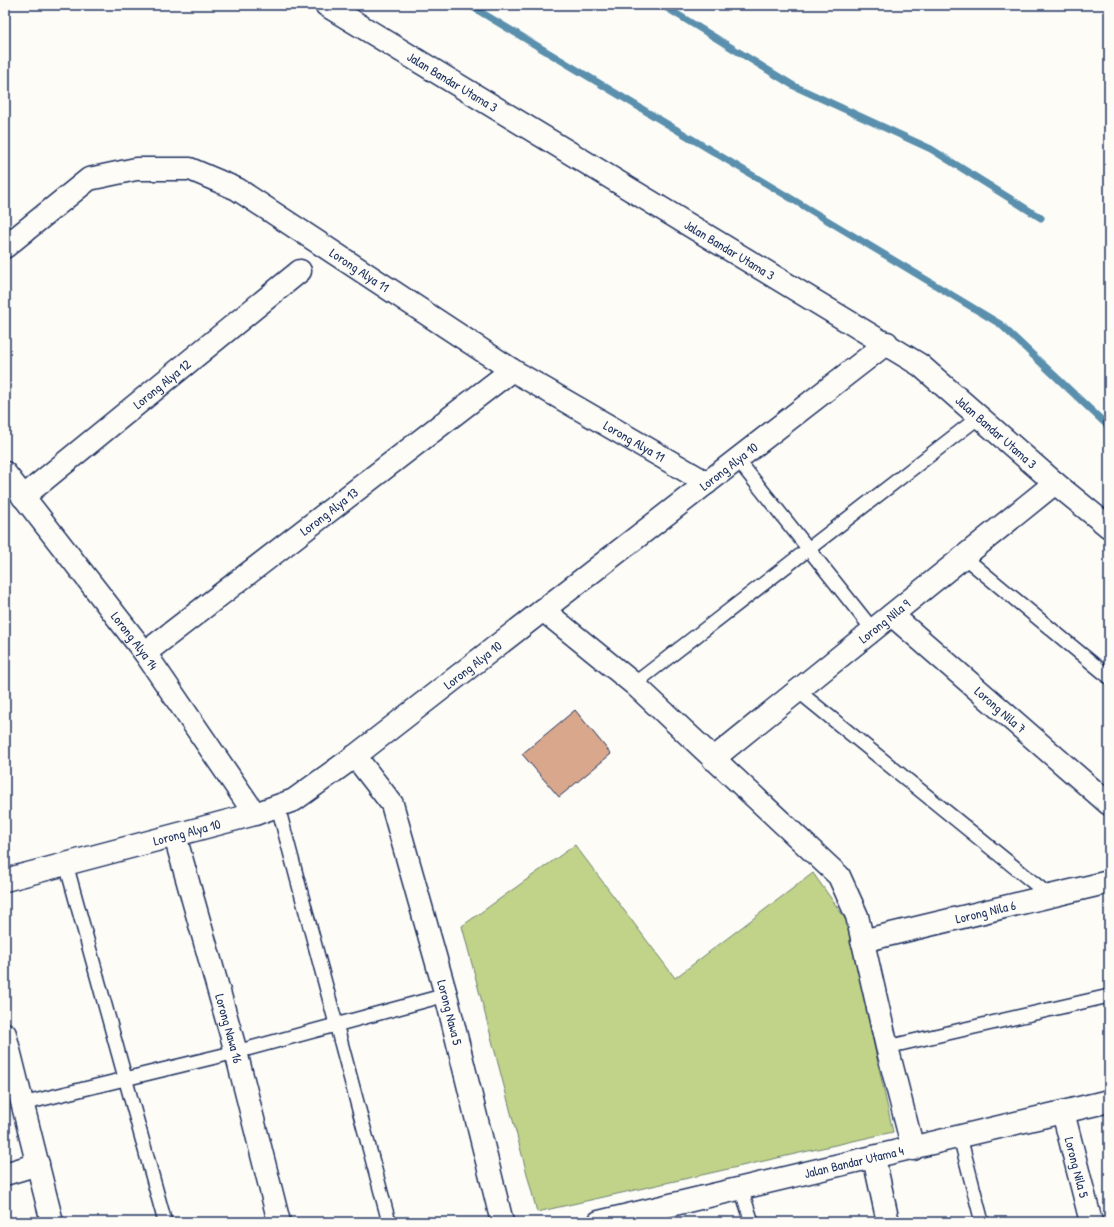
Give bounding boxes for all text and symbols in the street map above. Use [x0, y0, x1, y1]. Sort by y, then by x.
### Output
street label: Jalan Bandar Utama 3 [404, 47, 501, 116]
street label: Jalan Bandar Utama 3 [681, 215, 778, 284]
street label: Lorong Alya 11 [326, 244, 393, 296]
street label: Lorong Alya 12 [129, 355, 194, 413]
street label: Jalan Bandar Utama 3 [952, 391, 1041, 472]
street label: Lorong Alya 11 [601, 416, 669, 466]
street label: Lorong Alya 10 [696, 438, 761, 494]
street label: Lorong Alya 13 [296, 483, 362, 540]
street label: Lorong Nila 9 [855, 594, 914, 647]
street label: Lorong Alya 14 [107, 608, 163, 673]
street label: Lorong Alya 10 [440, 636, 505, 693]
street label: Lorong Nila 7 [971, 682, 1030, 737]
street label: Lorong Alya 10 [151, 814, 223, 850]
street label: Lorong Nila 6 [953, 896, 1018, 927]
street label: Lorong Nawa 5 [433, 978, 467, 1047]
street label: Lorong Nawa 16 [211, 992, 247, 1065]
street label: Lorong Nila 5 [1061, 1135, 1094, 1200]
street label: Jalan Bandar Utama 4 [802, 1141, 906, 1182]

